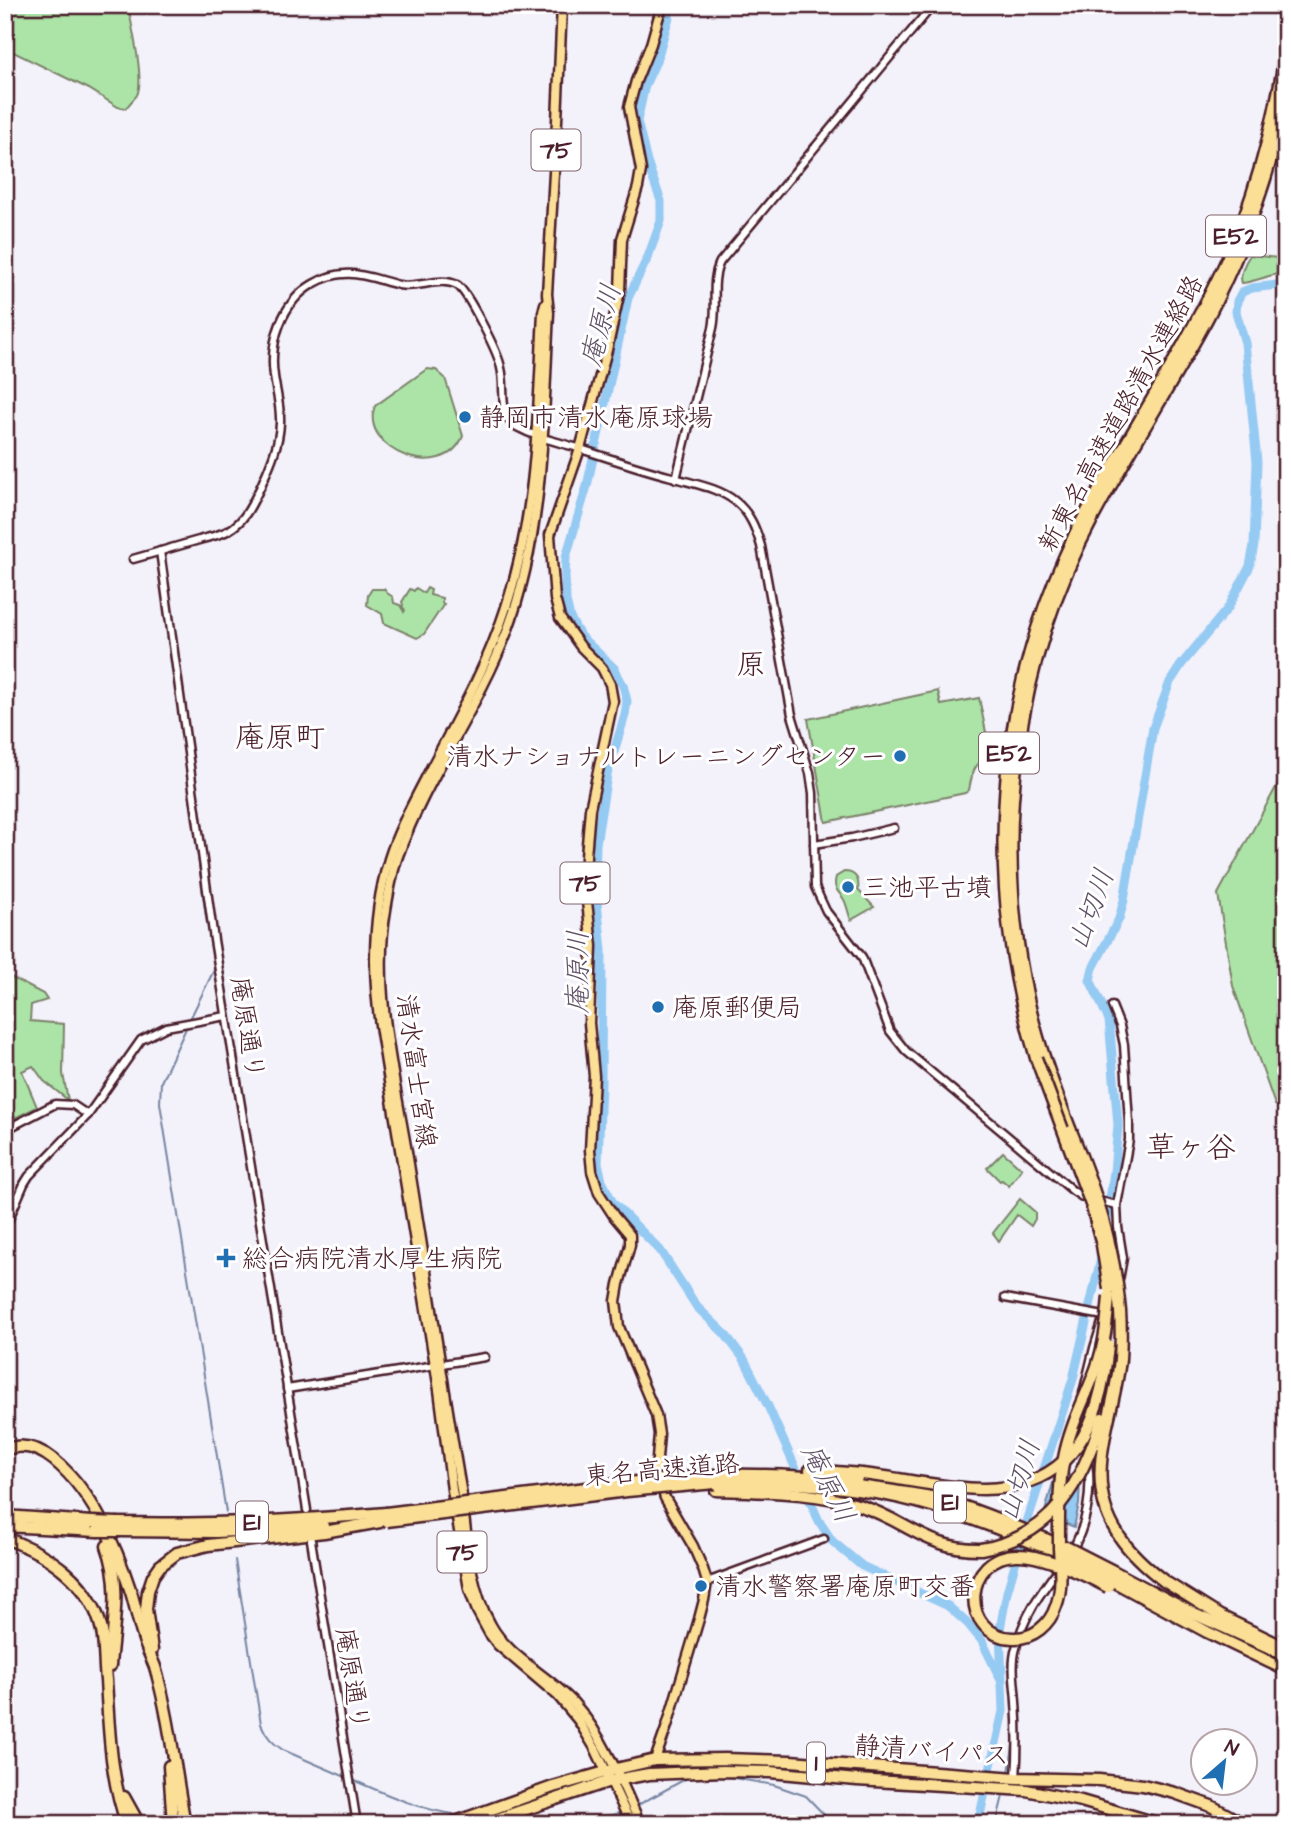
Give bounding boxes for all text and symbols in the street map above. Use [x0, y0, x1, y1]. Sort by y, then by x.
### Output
road number: 75 [532, 130, 580, 170]
road number: E52 [1206, 216, 1266, 256]
street label: 新東名高速道路清水連絡路 [1029, 268, 1212, 559]
water label: 庵原川 [572, 280, 631, 371]
place label: 静岡市清水庵原球場 [479, 400, 713, 436]
marker: 静岡市清水庵原球場 [457, 409, 473, 425]
district label: 原 [736, 644, 766, 686]
district label: 庵原町 [235, 717, 325, 759]
road number: E52 [979, 732, 1039, 774]
place label: 清水ナショナルトレーニングセンター [447, 739, 886, 775]
marker: 清水ナショナルトレーニングセンター [892, 748, 908, 764]
road number: 75 [560, 862, 610, 903]
water label: 山切川 [1059, 863, 1124, 956]
place label: 三池平古墳 [862, 870, 992, 906]
marker: 三池平古墳 [840, 879, 856, 895]
water label: 庵原川 [559, 930, 598, 1014]
street label: 庵原通り [221, 974, 273, 1082]
place label: 庵原郵便局 [672, 990, 802, 1026]
street label: 清水富士宮線 [387, 991, 445, 1151]
marker: 庵原郵便局 [650, 999, 666, 1015]
district label: 草ヶ谷 [1146, 1127, 1236, 1169]
place label: 総合病院清水厚生病院 [242, 1241, 502, 1277]
marker: 総合病院清水厚生病院 [216, 1248, 236, 1268]
water label: 山切川 [989, 1435, 1050, 1526]
water label: 庵原川 [791, 1437, 864, 1530]
street label: 東名高速道路 [583, 1445, 741, 1495]
road number: E1 [934, 1482, 966, 1522]
road number: E1 [236, 1502, 268, 1542]
road number: 75 [438, 1532, 486, 1572]
place label: 清水警察署庵原町交番 [715, 1569, 975, 1605]
marker: 清水警察署庵原町交番 [693, 1578, 709, 1594]
street label: 庵原通り [326, 1625, 378, 1733]
street label: 静清バイパス [853, 1728, 1011, 1774]
north arrow [1190, 1728, 1260, 1798]
text: N [1220, 1734, 1243, 1763]
road number: 1 [807, 1742, 825, 1784]

